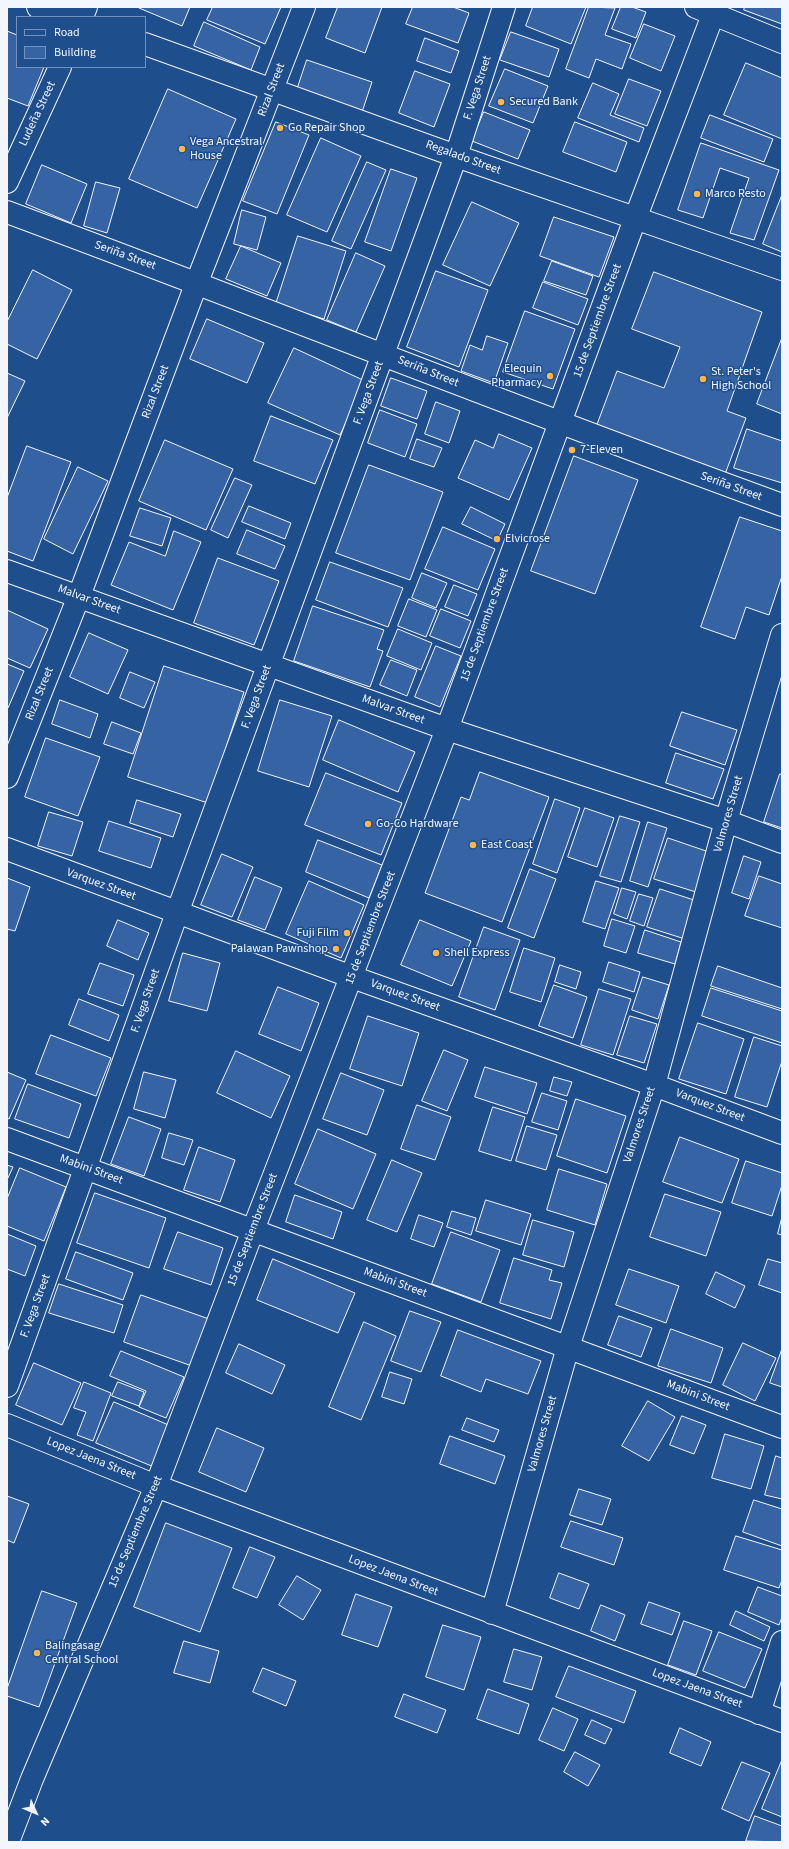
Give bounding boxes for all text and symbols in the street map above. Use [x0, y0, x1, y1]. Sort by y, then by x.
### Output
legend [16, 16, 146, 68]
text: Road [54, 24, 80, 41]
text: Building [54, 44, 96, 61]
street label: F. Vega Street [461, 54, 495, 122]
street label: Rizal Street [255, 61, 289, 119]
street label: Ludeña Street [17, 79, 59, 149]
place label: Secured Bank [509, 95, 578, 109]
marker: Secured Bank [496, 97, 506, 107]
place label: Go Repair Shop [288, 121, 365, 135]
marker: Go Repair Shop [275, 123, 285, 133]
place label: Vega Ancestral House [190, 135, 262, 163]
street label: Regalado Street [423, 138, 503, 178]
marker: Vega Ancestral House [177, 144, 187, 154]
place label: Marco Resto [705, 187, 766, 201]
marker: Marco Resto [692, 189, 702, 199]
street label: Seriña Street [92, 238, 158, 274]
street label: 15 de Septiembre Street [571, 262, 625, 380]
street label: Seriña Street [395, 353, 461, 391]
street label: F. Vega Street [351, 359, 387, 427]
place label: Elequin Pharmacy [491, 362, 542, 390]
street label: Rizal Street [139, 363, 173, 421]
place label: St. Peter's High School [711, 365, 771, 393]
marker: Elequin Pharmacy [545, 371, 555, 381]
marker: St. Peter's High School [698, 374, 708, 384]
place label: 7-Eleven [580, 443, 623, 457]
marker: 7-Eleven [567, 445, 577, 455]
street label: Seriña Street [698, 469, 764, 505]
place label: Elvicrose [505, 532, 550, 546]
marker: Elvicrose [492, 534, 502, 544]
street label: 15 de Septiembre Street [458, 566, 512, 684]
street label: Malvar Street [56, 582, 122, 618]
street label: F. Vega Street [239, 663, 275, 731]
street label: Rizal Street [23, 665, 57, 723]
street label: Malvar Street [360, 692, 426, 728]
street label: Valmores Street [711, 774, 747, 854]
place label: Go-Co Hardware [376, 817, 459, 831]
marker: Go-Co Hardware [363, 819, 373, 829]
place label: East Coast [481, 838, 533, 852]
marker: East Coast [468, 840, 478, 850]
street label: Varquez Street [64, 866, 138, 904]
street label: 15 de Septiembre Street [343, 869, 399, 987]
place label: Fuji Film [297, 926, 339, 940]
marker: Fuji Film [342, 928, 352, 938]
place label: Palawan Pawnshop [231, 942, 328, 956]
marker: Palawan Pawnshop [331, 944, 341, 954]
place label: Shell Express [444, 946, 509, 960]
marker: Shell Express [431, 948, 441, 958]
street label: F. Vega Street [128, 967, 164, 1035]
street label: Varquez Street [368, 977, 442, 1015]
street label: Valmores Street [621, 1085, 659, 1165]
street label: Varquez Street [673, 1086, 747, 1126]
street label: Mabini Street [57, 1152, 125, 1188]
street label: 15 de Septiembre Street [225, 1171, 281, 1289]
street label: Mabini Street [361, 1265, 429, 1301]
street label: F. Vega Street [18, 1272, 54, 1340]
street label: Mabini Street [664, 1377, 732, 1415]
street label: Valmores Street [525, 1394, 561, 1474]
street label: Lopez Jaena Street [44, 1435, 138, 1483]
street label: 15 de Septiembre Street [106, 1474, 166, 1590]
street label: Lopez Jaena Street [346, 1552, 440, 1600]
place label: Balingasag Central School [45, 1639, 118, 1667]
marker: Balingasag Central School [32, 1648, 42, 1658]
street label: Lopez Jaena Street [650, 1666, 744, 1712]
north arrow [16, 1793, 56, 1833]
text: N [37, 1814, 53, 1830]

